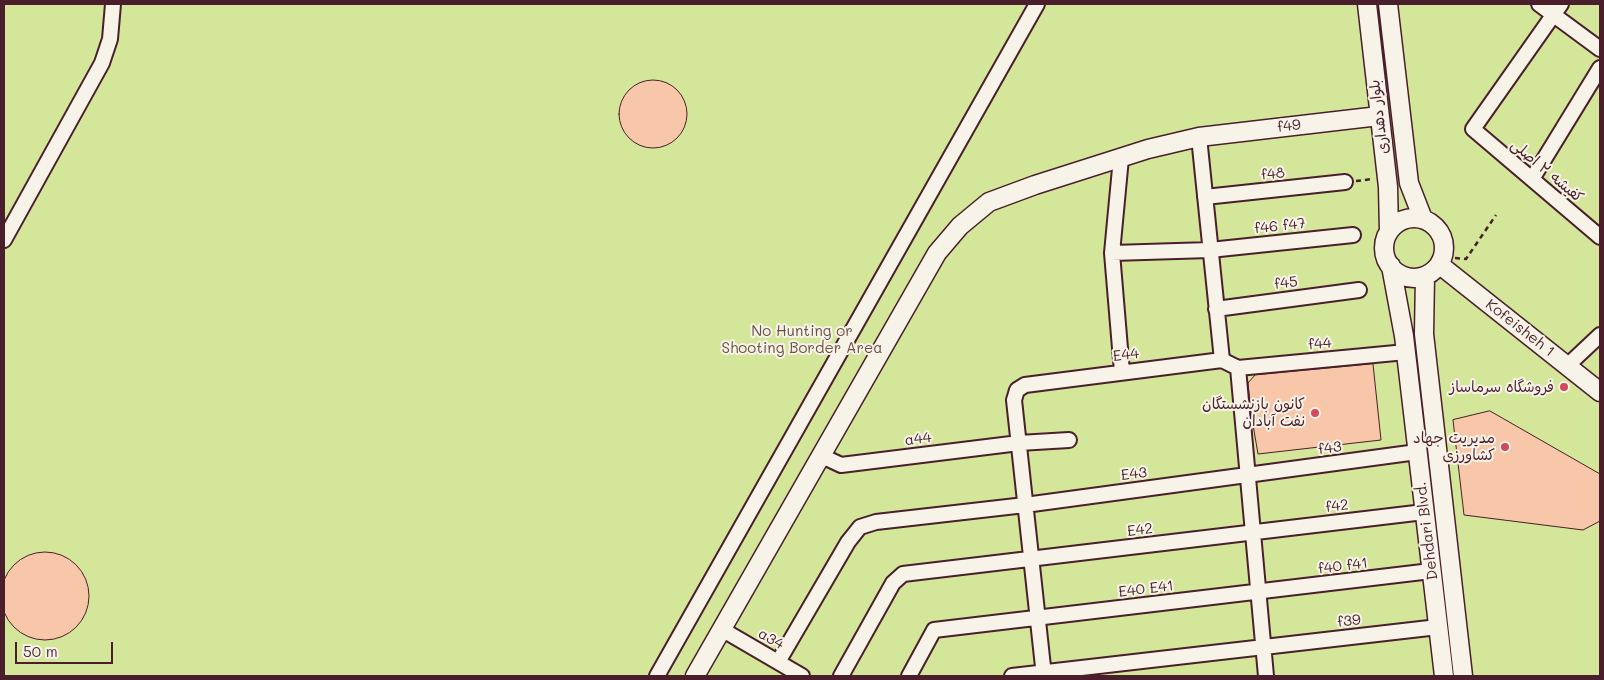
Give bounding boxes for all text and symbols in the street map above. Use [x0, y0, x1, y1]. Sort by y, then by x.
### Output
street label: بلوار دهداری [1366, 79, 1392, 155]
street label: f49 [1276, 116, 1302, 136]
street label: کفیشه ۲ اصلی [1507, 135, 1587, 207]
street label: f48 [1260, 164, 1286, 184]
street label: f46 f47 [1253, 214, 1307, 238]
street label: f45 [1273, 273, 1299, 293]
street label: Kofeisheh 1 [1482, 295, 1558, 361]
park label: No Hunting or Shooting Border Area [721, 322, 883, 357]
street label: f44 [1308, 334, 1332, 354]
street label: E44 [1112, 344, 1140, 366]
place label: فروشگاه سرماساز [1450, 378, 1554, 396]
marker: فروشگاه سرماساز [1558, 381, 1570, 393]
place label: کانون بازنشستگان نفت آبادان [1202, 395, 1305, 430]
marker: کانون بازنشستگان نفت آبادان [1309, 407, 1321, 419]
street label: a44 [904, 428, 932, 450]
place label: مدیریت جهاد کشاورزی [1413, 429, 1495, 464]
street label: f43 [1317, 437, 1343, 459]
marker: مدیریت جهاد کشاورزی [1499, 441, 1511, 453]
street label: E43 [1120, 463, 1148, 485]
street label: Dehdari Blvd. [1412, 481, 1442, 581]
street label: f42 [1324, 496, 1350, 516]
street label: E42 [1126, 519, 1154, 541]
street label: f40 f41 [1317, 554, 1369, 578]
street label: E40 E41 [1117, 577, 1175, 601]
street label: f39 [1336, 611, 1362, 631]
street label: a34 [755, 624, 787, 654]
scale bar [18, 632, 115, 664]
text: 50 m [23, 641, 58, 661]

